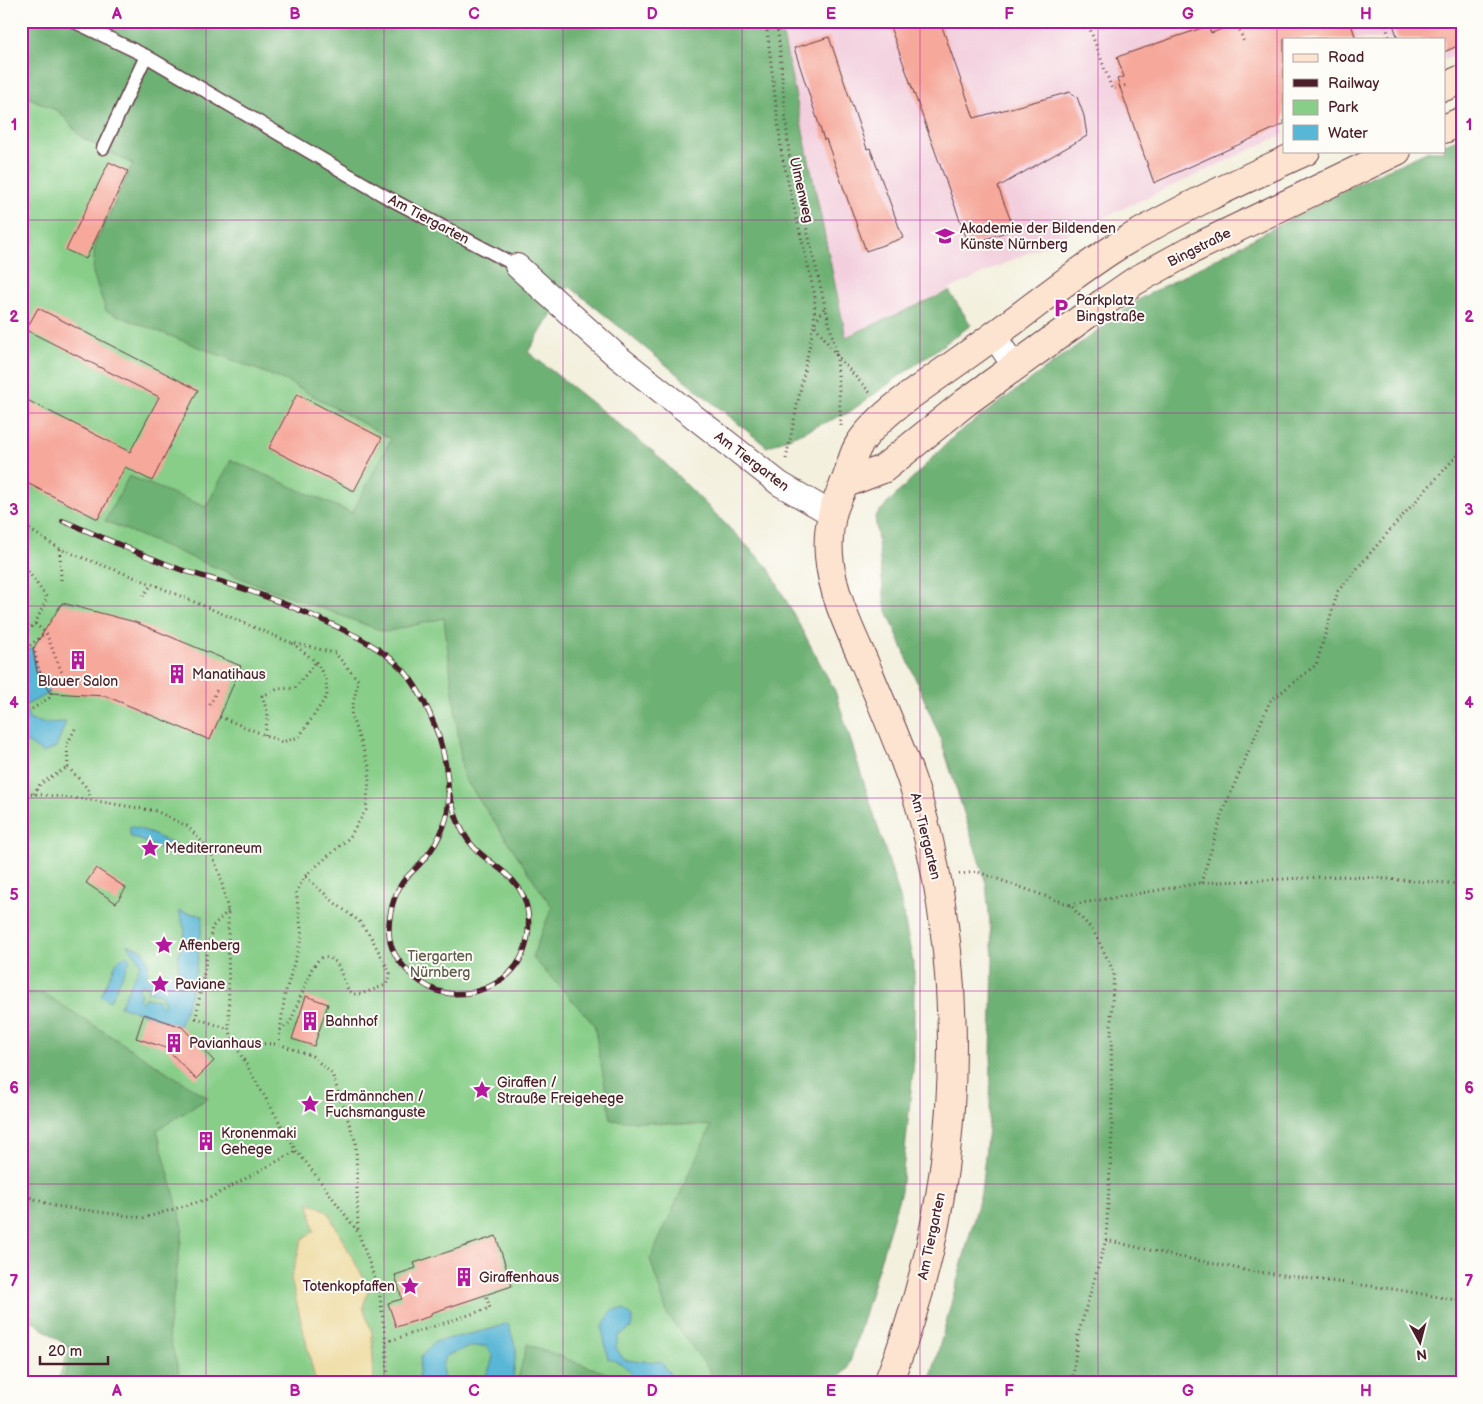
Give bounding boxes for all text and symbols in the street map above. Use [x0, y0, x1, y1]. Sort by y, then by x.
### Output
text: A [111, 5, 122, 24]
text: B [289, 5, 301, 24]
text: C [468, 5, 480, 24]
text: D [646, 5, 658, 24]
text: E [826, 5, 836, 24]
text: F [1004, 5, 1014, 24]
text: G [1182, 5, 1194, 24]
text: H [1360, 5, 1372, 24]
legend [1283, 38, 1446, 152]
text: Road [1328, 48, 1364, 67]
text: Railway [1328, 74, 1379, 93]
text: Park [1328, 98, 1359, 117]
text: 1 [11, 116, 17, 135]
text: 1 [1466, 116, 1472, 135]
text: Water [1328, 124, 1368, 143]
street label: Ulmenweg [786, 156, 817, 225]
street label: Am Tiergarten [385, 191, 472, 248]
place label: Akademie der Bildenden Künste Nürnberg [960, 220, 1116, 253]
street label: Bingstraße [1165, 224, 1234, 271]
school or university icon: Akademie der Bildenden Künste Nürnberg [934, 225, 956, 247]
place label: Parkplatz Bingstraße [1076, 292, 1145, 325]
parking icon: Parkplatz Bingstraße [1050, 297, 1072, 319]
text: 2 [9, 308, 19, 327]
text: 2 [1464, 308, 1474, 327]
street label: Am Tiergarten [711, 428, 792, 495]
text: 3 [9, 501, 19, 520]
text: 3 [1464, 501, 1474, 520]
building icon: Blauer Salon [67, 649, 89, 671]
building icon: Manatihaus [166, 663, 188, 685]
place label: Manatihaus [192, 666, 266, 683]
place label: Blauer Salon [38, 673, 118, 690]
text: 4 [9, 694, 19, 713]
text: 4 [1464, 694, 1474, 713]
street label: Am Tiergarten [906, 791, 945, 881]
place icon: Mediterraneum [139, 837, 161, 859]
place label: Mediterraneum [165, 840, 262, 857]
text: 5 [9, 886, 19, 905]
text: 5 [1464, 886, 1474, 905]
place icon: Affenberg [153, 934, 175, 956]
place label: Affenberg [179, 937, 240, 954]
park label: Tiergarten Nürnberg [407, 948, 473, 981]
place icon: Paviane [149, 973, 171, 995]
place label: Paviane [175, 976, 225, 993]
building icon: Bahnhof [299, 1010, 321, 1032]
place label: Bahnhof [325, 1013, 379, 1030]
building icon: Pavianhaus [163, 1032, 185, 1054]
place label: Pavianhaus [189, 1035, 261, 1052]
place label: Giraffen / Strauße Freigehege [497, 1074, 624, 1107]
text: 6 [9, 1079, 19, 1098]
place icon: Giraffen / Strauße Freigehege [471, 1079, 493, 1101]
text: 6 [1464, 1079, 1474, 1098]
place label: Erdmännchen / Fuchsmanguste [325, 1088, 426, 1121]
place icon: Erdmännchen / Fuchsmanguste [299, 1093, 321, 1115]
place label: Kronenmaki Gehege [221, 1125, 297, 1158]
building icon: Kronenmaki Gehege [195, 1130, 217, 1152]
street label: Am Tiergarten [914, 1191, 949, 1281]
building icon: Giraffenhaus [453, 1266, 475, 1288]
place label: Giraffenhaus [479, 1269, 559, 1286]
text: 7 [10, 1272, 19, 1291]
text: 7 [1465, 1272, 1474, 1291]
place icon: Totenkopfaffen [399, 1275, 421, 1297]
place label: Totenkopfaffen [303, 1278, 395, 1295]
north arrow [1396, 1316, 1446, 1366]
scale bar [40, 1334, 108, 1366]
text: 20 m [48, 1342, 82, 1361]
text: N [1415, 1345, 1428, 1363]
text: A [111, 1382, 122, 1401]
text: B [289, 1382, 301, 1401]
text: C [468, 1382, 480, 1401]
text: D [646, 1382, 658, 1401]
text: E [826, 1382, 836, 1401]
text: F [1004, 1382, 1014, 1401]
text: G [1182, 1382, 1194, 1401]
text: H [1360, 1382, 1372, 1401]

